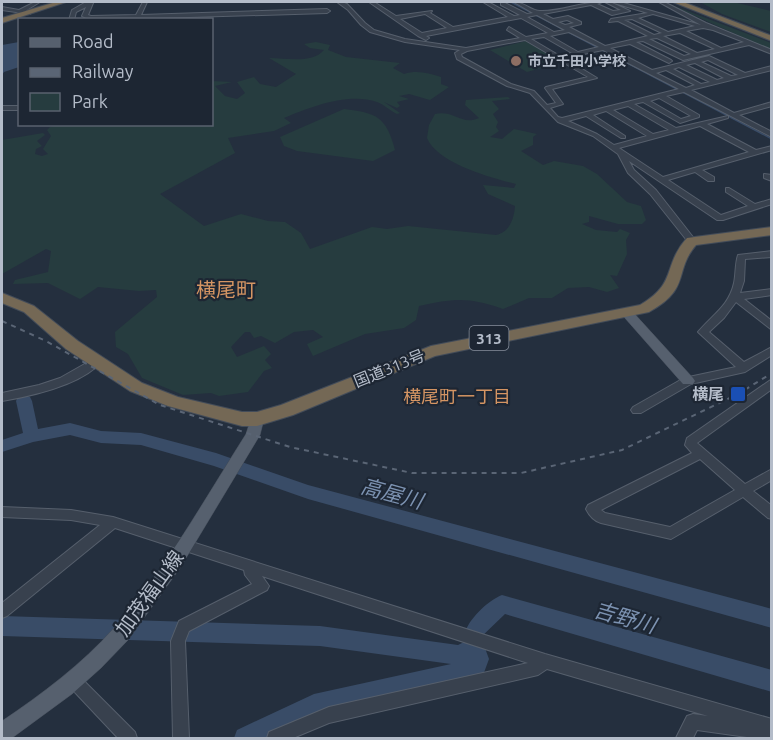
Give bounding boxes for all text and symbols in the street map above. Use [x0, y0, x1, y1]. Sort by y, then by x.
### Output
legend [18, 18, 213, 126]
text: Road [72, 31, 114, 51]
place label: 市立千田小学校 [528, 53, 626, 69]
marker: 市立千田小学校 [509, 54, 523, 68]
text: Railway [72, 61, 134, 81]
text: Park [72, 91, 108, 111]
district label: 横尾町 [196, 278, 256, 301]
road number: 313 [470, 326, 508, 350]
street label: 国道313号 [351, 346, 427, 390]
place label: 横尾 [692, 385, 724, 403]
marker: 横尾 [729, 385, 747, 403]
district label: 横尾町一丁目 [403, 386, 511, 406]
water label: 高屋川 [358, 473, 427, 513]
street label: 加茂福山線 [110, 546, 188, 640]
water label: 吉野川 [591, 597, 661, 638]

